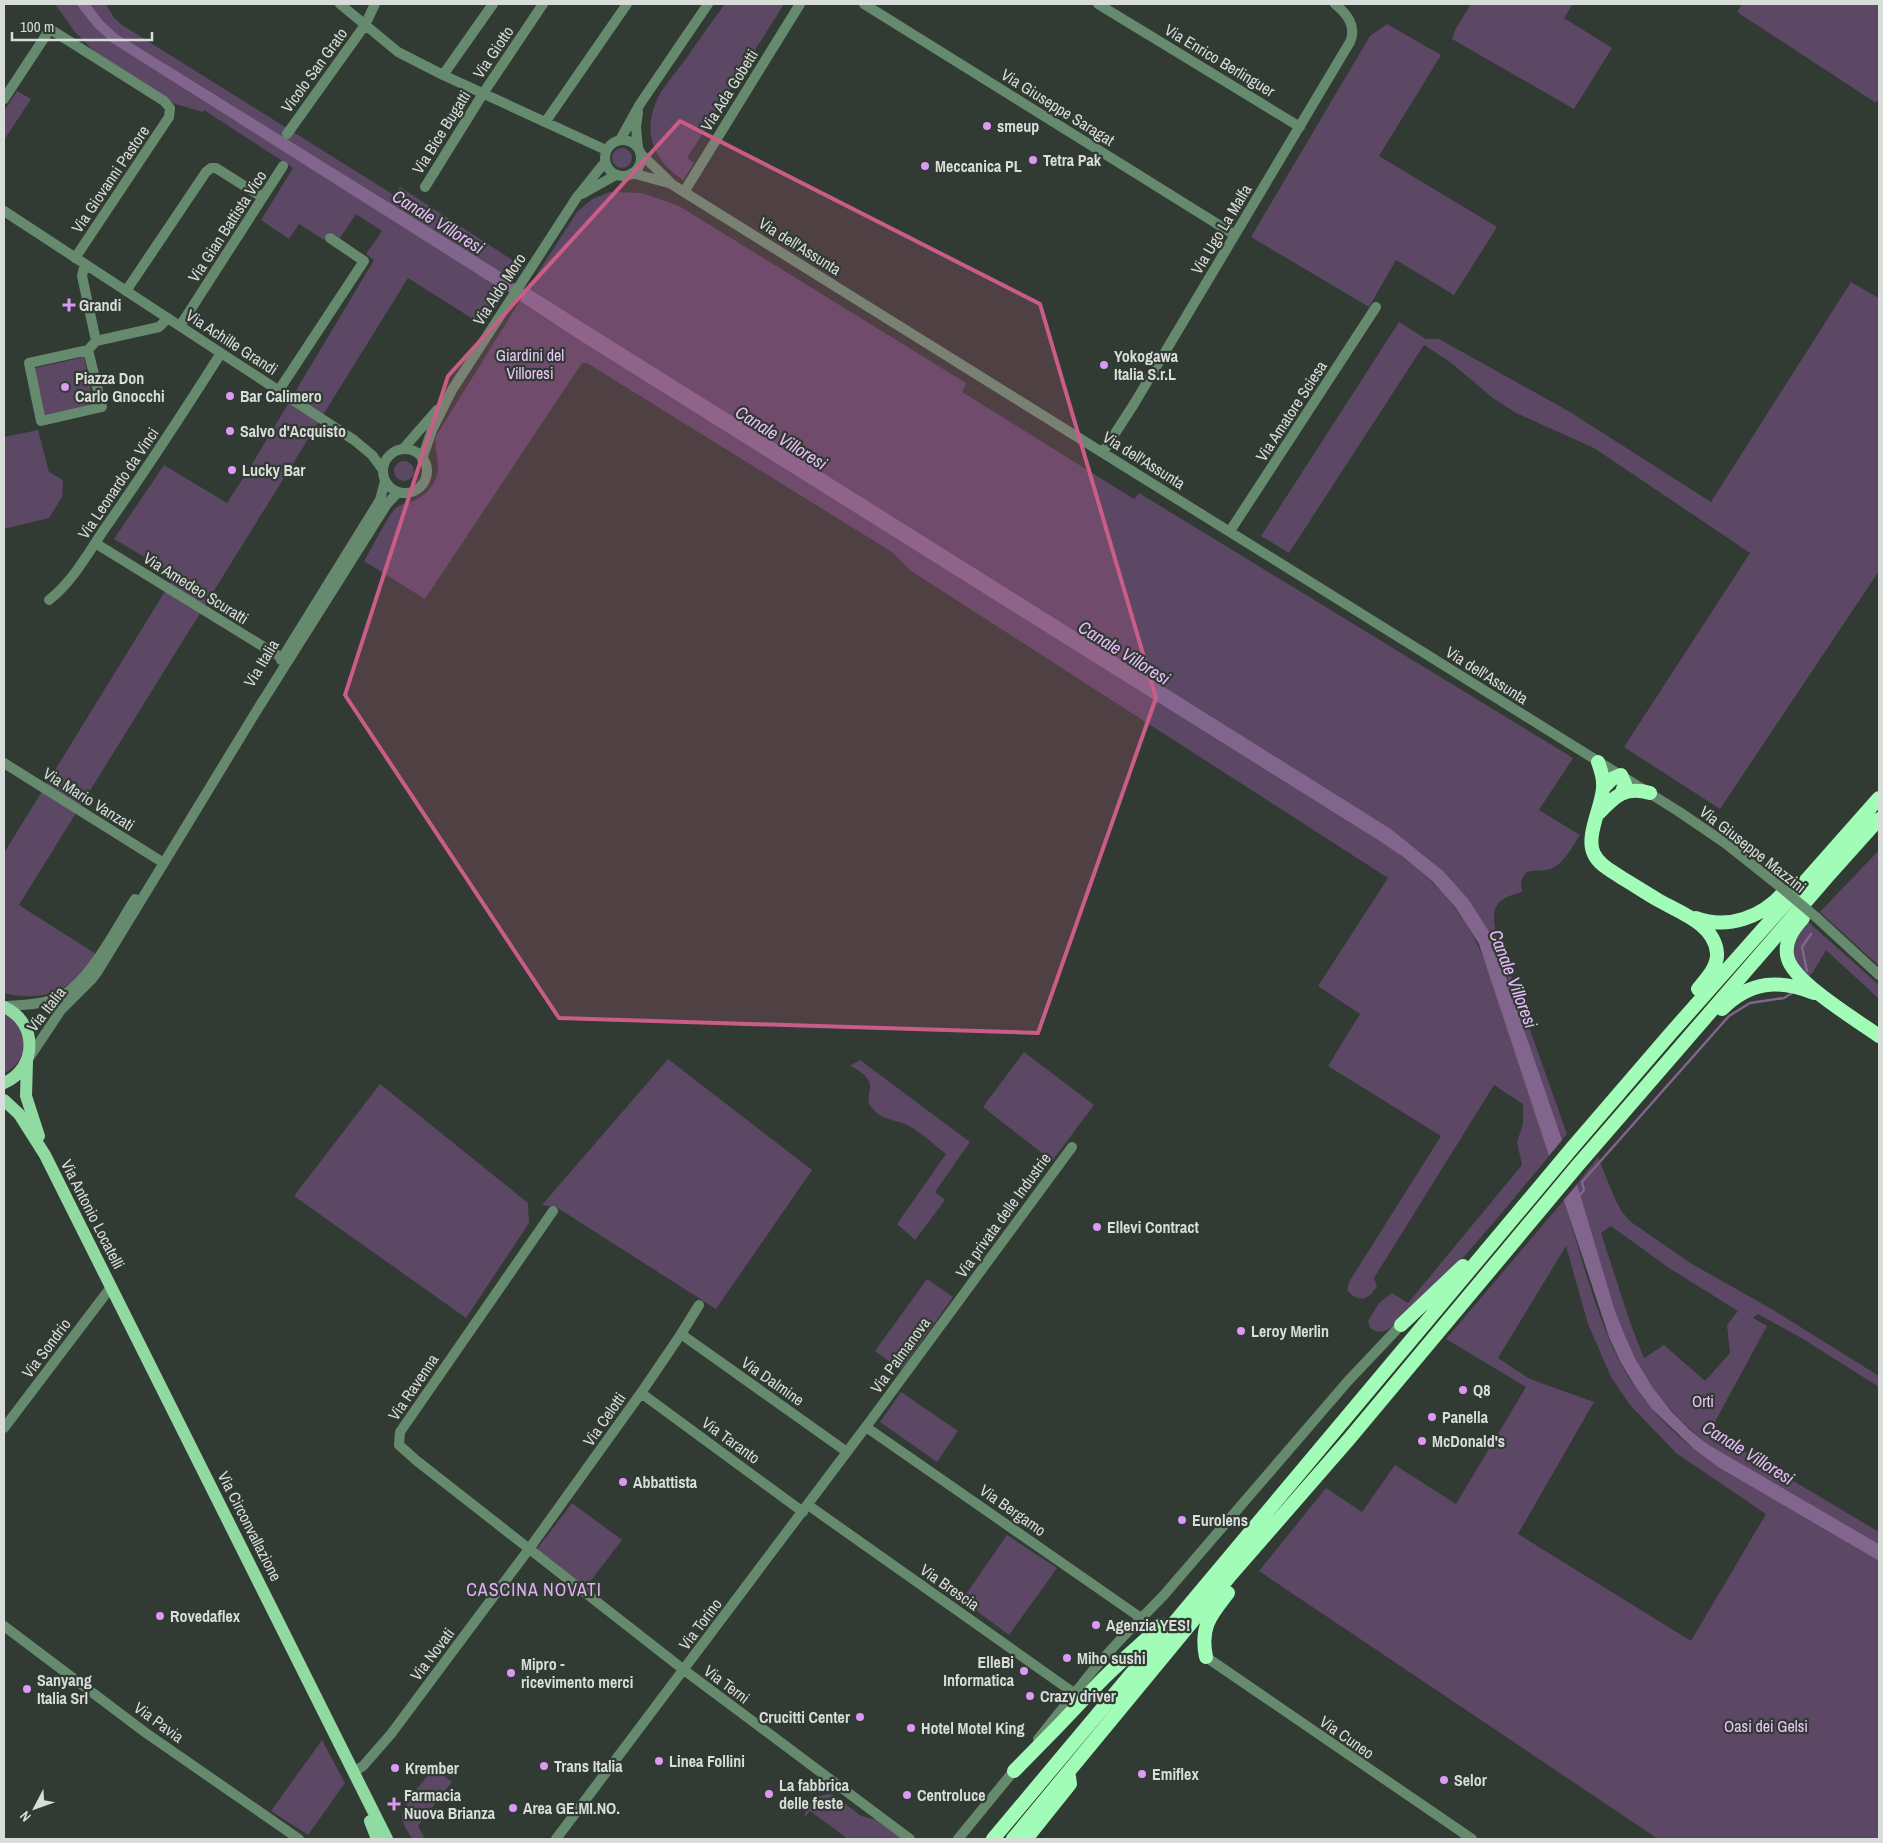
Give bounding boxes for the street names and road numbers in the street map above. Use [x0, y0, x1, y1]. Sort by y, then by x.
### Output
street label: Via Enrico Berlinguer [1161, 18, 1280, 102]
street label: Via Giotto [467, 21, 519, 83]
street label: Vicolo San Grato [276, 23, 352, 117]
street label: Via Ada Gobetti [695, 45, 763, 135]
street label: Via Giuseppe Saragat [997, 63, 1119, 151]
street label: Via Bice Bugatti [407, 86, 475, 178]
street label: Via Giovanni Pastore [66, 121, 154, 237]
street label: Via Gian Battista Vico [183, 166, 271, 286]
street label: Via Ugo La Malfa [1186, 179, 1257, 278]
street label: Via dell'Assunta [755, 212, 846, 280]
street label: Via Aldo Moro [467, 249, 531, 329]
street label: Via Achille Grandi [182, 304, 282, 380]
street label: Via Amatore Sciesa [1250, 356, 1332, 466]
street label: Via Leonardo da Vinci [72, 423, 164, 543]
street label: Via dell'Assunta [1099, 426, 1190, 494]
street label: Via Amedeo Scuratti [139, 547, 253, 629]
street label: Via Italia [238, 635, 284, 691]
street label: Via dell'Assunta [1442, 641, 1533, 709]
street label: Via Mario Vanzati [39, 762, 139, 836]
street label: Via Giuseppe Mazzini [1695, 800, 1811, 898]
street label: Via Italia [21, 981, 71, 1036]
street label: Via privata delle Industrie [950, 1148, 1056, 1282]
street label: Via Antonio Locatelli [56, 1155, 130, 1273]
street label: Via Palmanova [865, 1312, 935, 1397]
street label: Via Sondrio [16, 1314, 76, 1382]
street label: Via Ravenna [383, 1349, 444, 1425]
street label: Via Dalmine [737, 1351, 809, 1411]
street label: Via Celotti [577, 1388, 631, 1450]
street label: Via Taranto [697, 1411, 765, 1469]
street label: Via Circonvallazione [213, 1467, 287, 1585]
street label: Via Bergamo [975, 1479, 1051, 1541]
street label: Via Brescia [916, 1559, 985, 1616]
street label: Via Torino [673, 1594, 727, 1654]
street label: Via Novati [405, 1623, 459, 1685]
street label: Via Terni [700, 1660, 754, 1708]
street label: Via Pavia [130, 1696, 189, 1748]
street label: Via Cuneo [1315, 1710, 1379, 1764]

